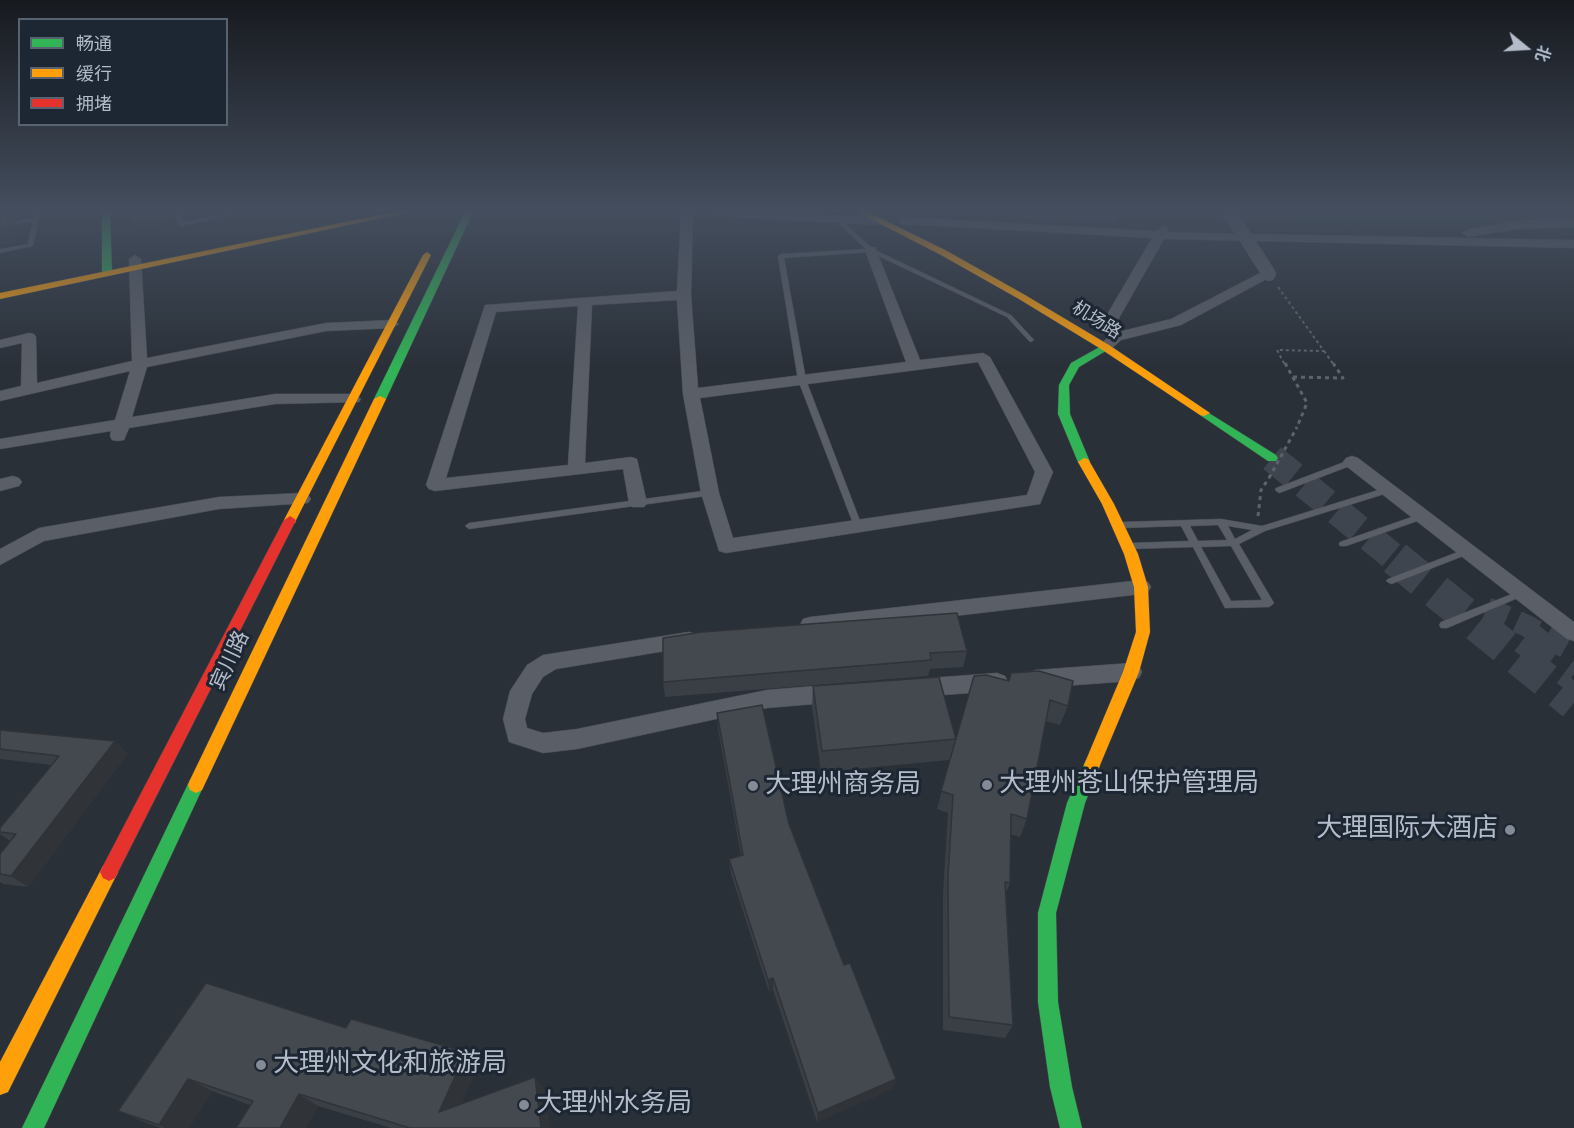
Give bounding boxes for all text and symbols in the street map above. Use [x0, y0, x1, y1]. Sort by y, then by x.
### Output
legend [18, 18, 228, 126]
north arrow [1496, 18, 1556, 78]
text: 畅通 [76, 30, 112, 57]
text: 北 [1529, 42, 1557, 65]
text: 缓行 [76, 60, 112, 87]
text: 拥堵 [76, 90, 112, 117]
street label: 机场路 [1067, 298, 1125, 344]
street label: 宾川路 [206, 627, 256, 695]
place label: 大理州苍山保护管理局 [999, 769, 1259, 801]
place label: 大理州商务局 [765, 770, 921, 802]
marker: 大理州苍山保护管理局 [980, 778, 994, 792]
marker: 大理州商务局 [746, 779, 760, 793]
place label: 大理国际大酒店 [1316, 814, 1498, 846]
marker: 大理国际大酒店 [1503, 823, 1517, 837]
place label: 大理州文化和旅游局 [273, 1049, 507, 1081]
marker: 大理州文化和旅游局 [254, 1058, 268, 1072]
place label: 大理州水务局 [536, 1089, 692, 1121]
marker: 大理州水务局 [517, 1098, 531, 1112]

